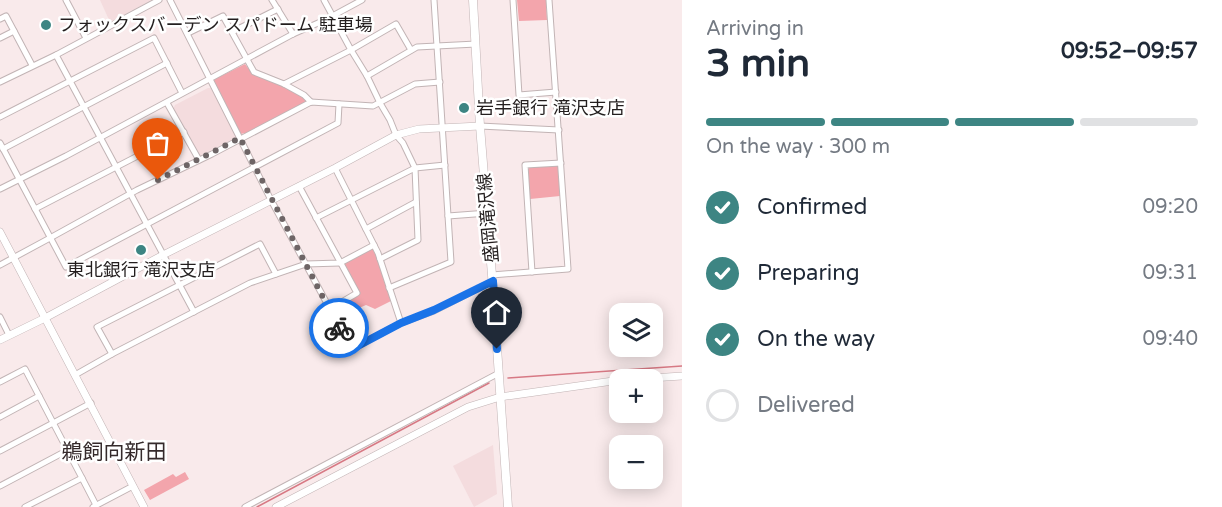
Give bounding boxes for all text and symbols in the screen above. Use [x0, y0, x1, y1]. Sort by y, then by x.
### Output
place label: フォックスバーデン スパドーム 駐車場 [58, 14, 373, 36]
text: Arriving in [706, 17, 804, 41]
marker: フォックスバーデン スパドーム 駐車場 [39, 18, 53, 32]
text: 09:52–09:57 [1061, 38, 1198, 64]
text: 3 min [706, 40, 810, 87]
place label: 岩手銀行 滝沢支店 [476, 97, 625, 119]
marker: 岩手銀行 滝沢支店 [457, 101, 471, 115]
pin [132, 118, 183, 180]
icon: bag [141, 127, 174, 160]
text: On the way · 300 m [706, 135, 890, 159]
street label: 盛岡滝沢線 [473, 172, 503, 264]
icon: check [706, 191, 739, 224]
text: Confirmed [757, 194, 867, 220]
text: 09:20 [1143, 195, 1198, 219]
marker: 東北銀行 滝沢支店 [134, 243, 148, 257]
icon: check [706, 257, 739, 290]
place label: 東北銀行 滝沢支店 [67, 259, 215, 281]
text: Preparing [757, 260, 860, 286]
text: 09:31 [1143, 261, 1198, 285]
pin [471, 287, 522, 349]
icon: home [480, 296, 513, 329]
courier [309, 298, 369, 358]
map controls [609, 303, 663, 489]
button: layers [609, 303, 663, 357]
icon: bike [323, 312, 356, 345]
icon: check [706, 323, 739, 356]
text: On the way [757, 326, 875, 352]
text: 09:40 [1143, 327, 1198, 351]
button: + [609, 369, 663, 423]
text: Delivered [757, 392, 855, 418]
button: − [609, 435, 663, 489]
district label: 鵜飼向新田 [62, 440, 167, 465]

